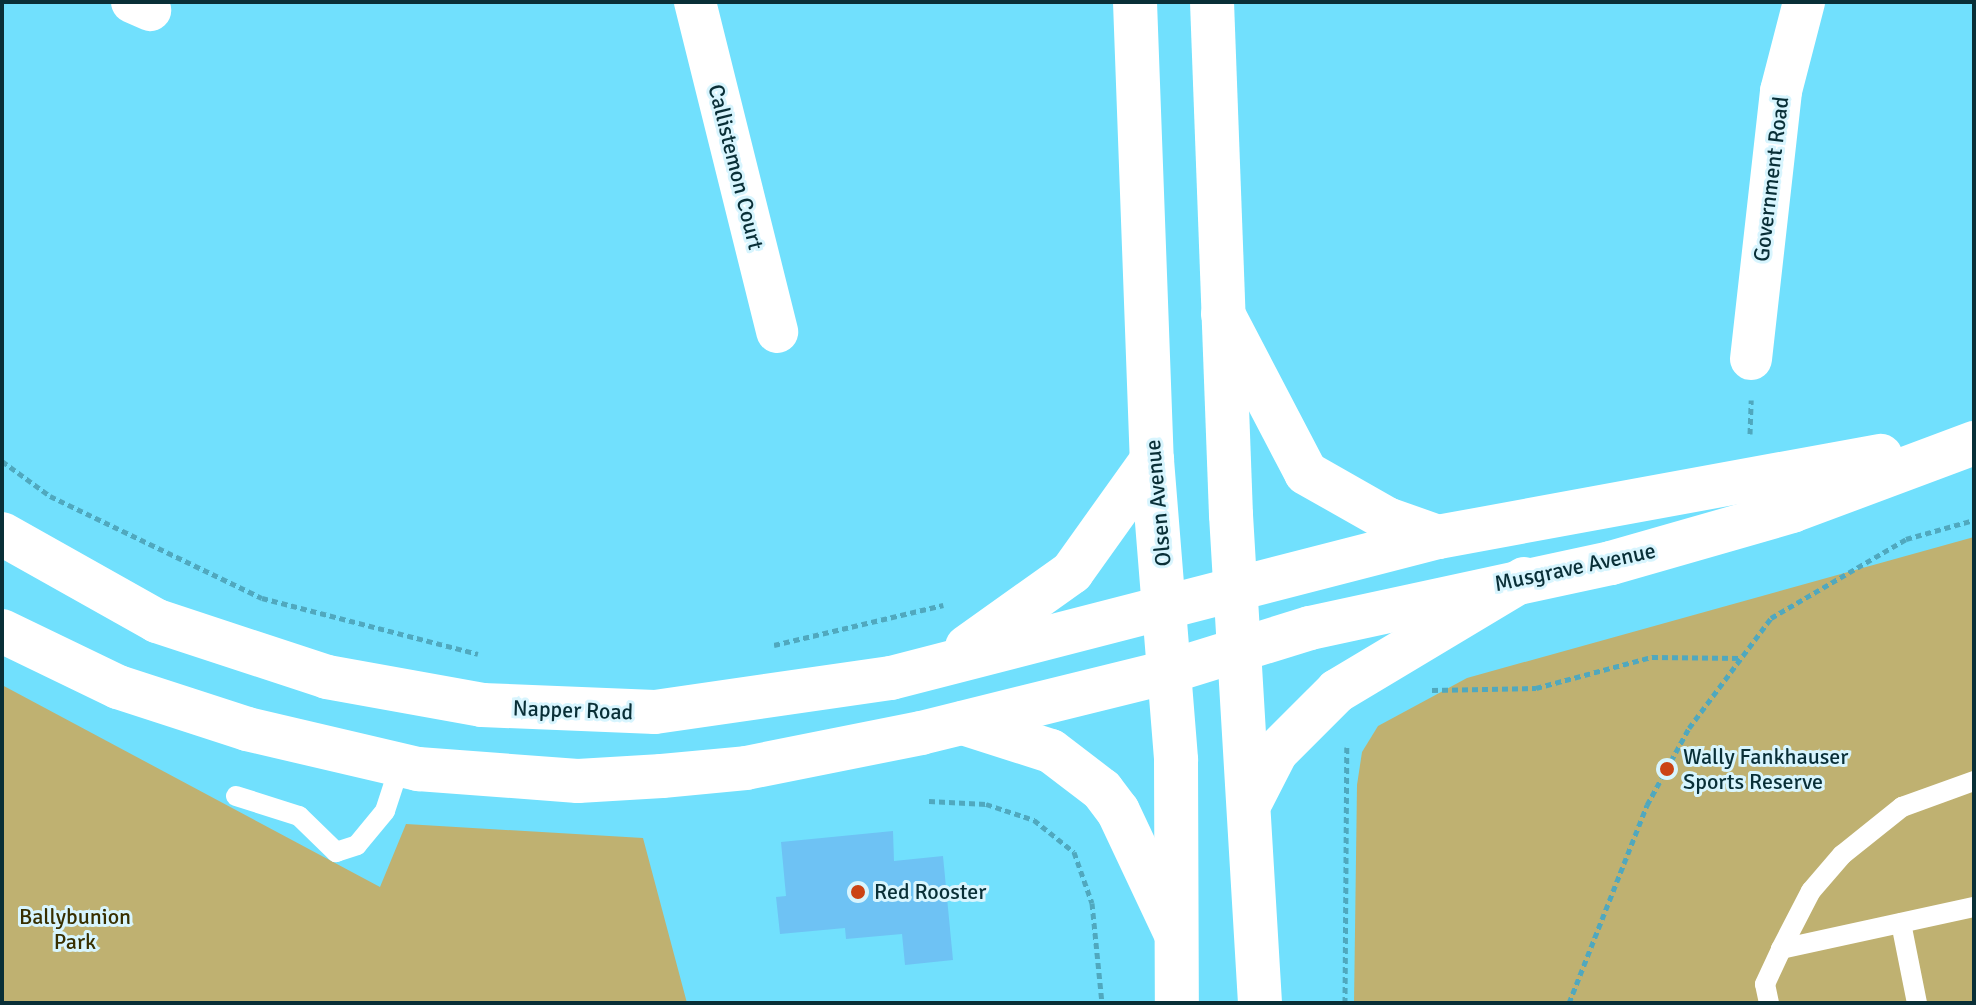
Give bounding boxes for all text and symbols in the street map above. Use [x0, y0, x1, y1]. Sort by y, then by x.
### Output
street label: Callistemon Court [703, 82, 769, 252]
street label: Government Road [1748, 95, 1794, 263]
street label: Olsen Avenue [1139, 438, 1177, 568]
street label: Musgrave Avenue [1492, 537, 1658, 597]
street label: Napper Road [512, 695, 634, 725]
place label: Wally Fankhauser Sports Reserve [1683, 743, 1848, 794]
marker: Wally Fankhauser Sports Reserve [1658, 760, 1676, 778]
place label: Red Rooster [874, 879, 986, 905]
marker: Red Rooster [849, 883, 867, 901]
park label: Ballybunion Park [19, 903, 131, 954]

